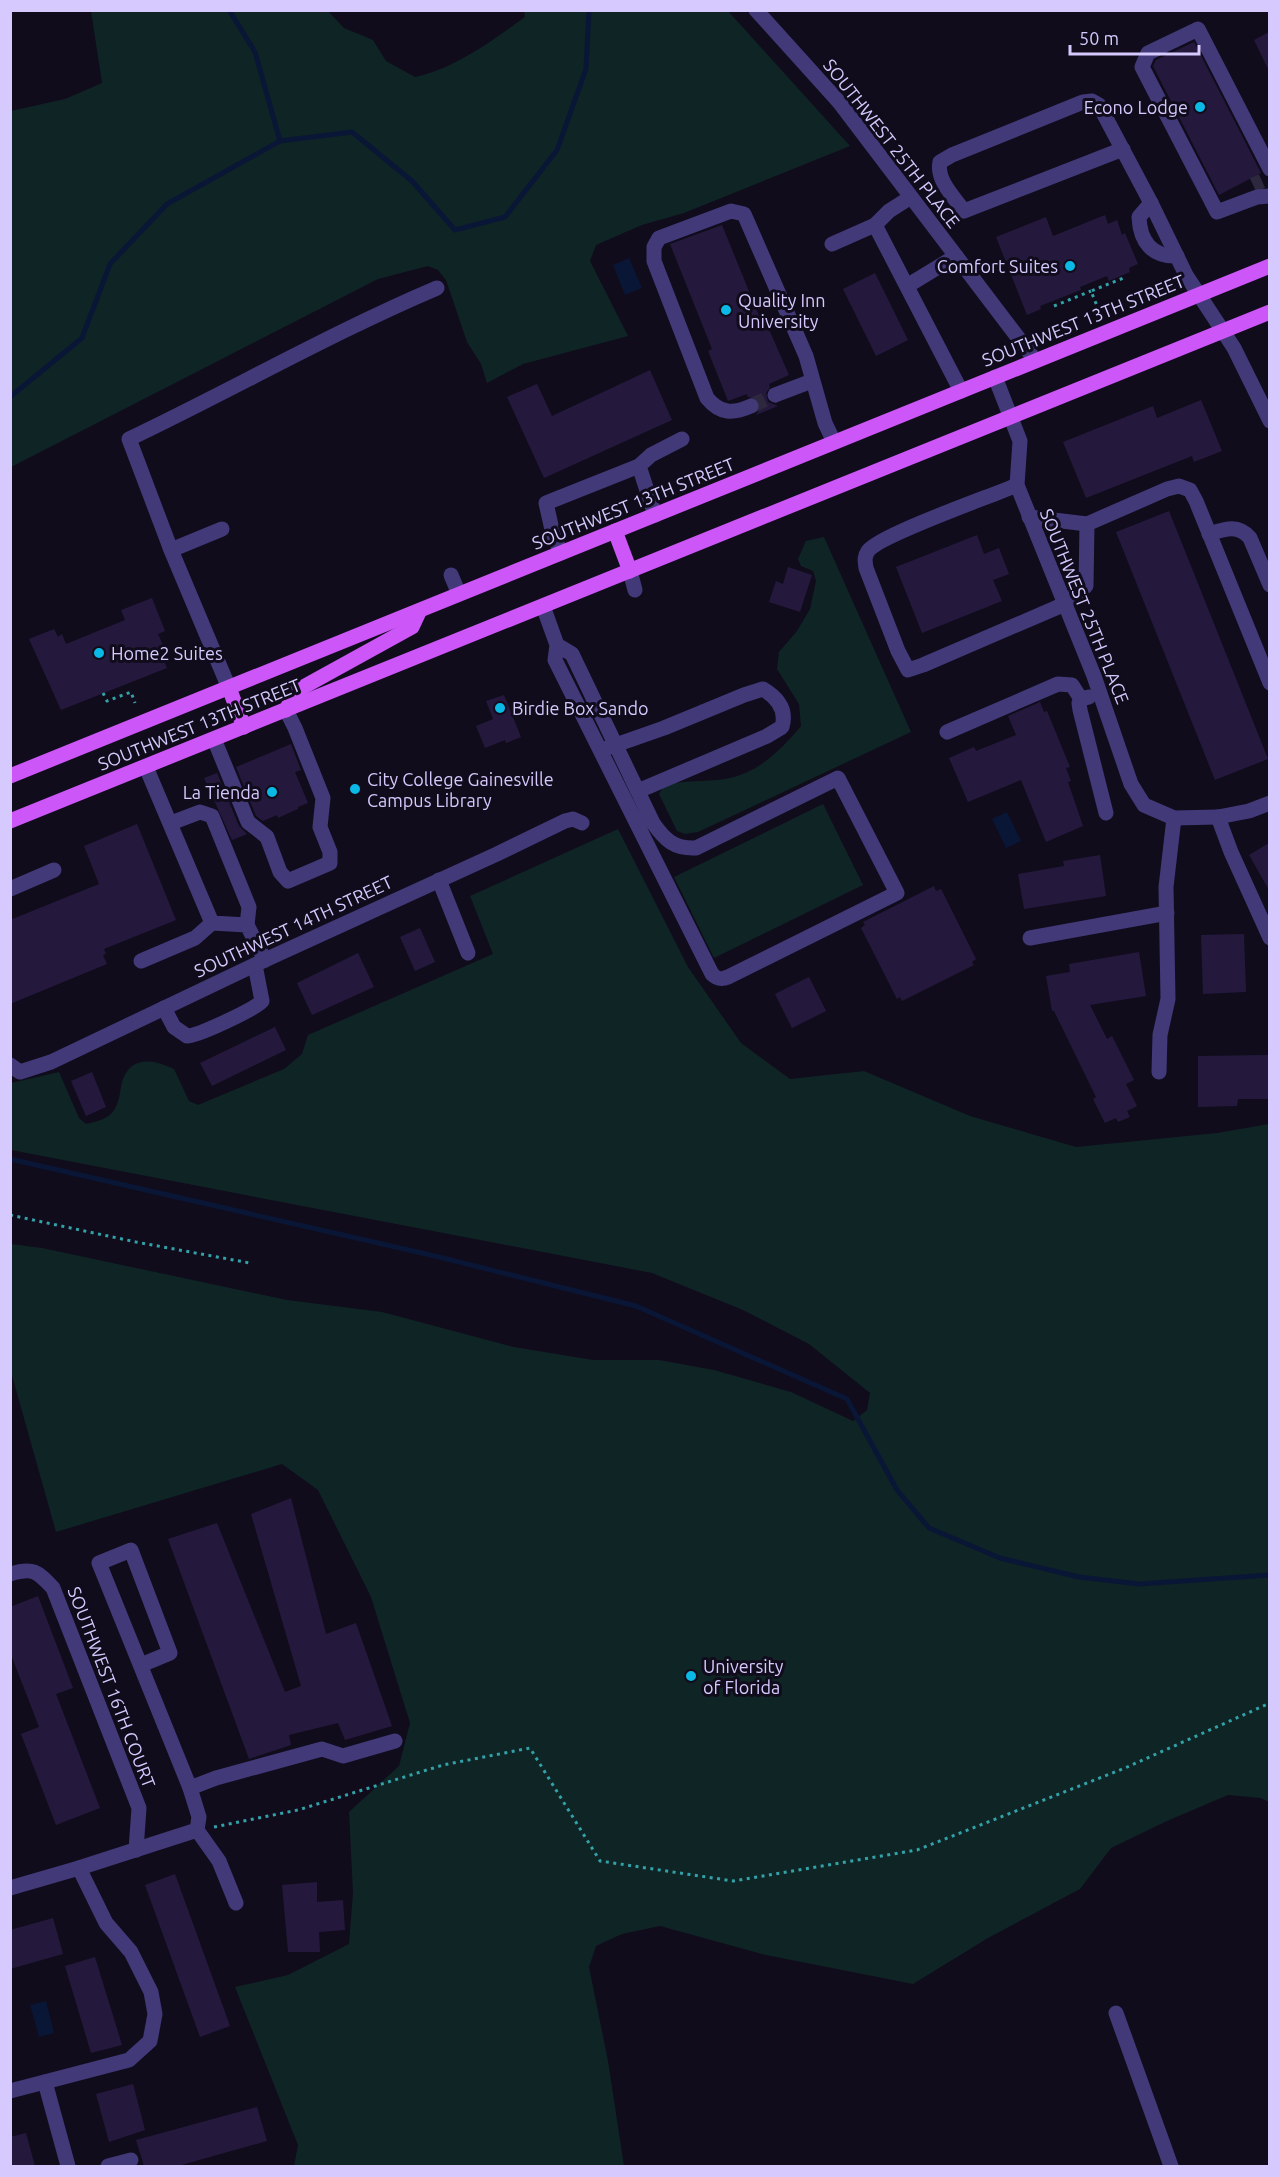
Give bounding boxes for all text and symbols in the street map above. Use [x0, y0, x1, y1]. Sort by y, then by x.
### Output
scale bar [1070, 18, 1199, 56]
text: 50 m [1079, 28, 1119, 48]
street label: SOUTHWEST 25TH PLACE [820, 55, 964, 231]
place label: Econo Lodge [1084, 97, 1188, 117]
marker: Econo Lodge [1193, 100, 1207, 114]
place label: Comfort Suites [937, 256, 1058, 276]
marker: Comfort Suites [1063, 259, 1077, 273]
street label: SOUTHWEST 13TH STREET [979, 270, 1187, 370]
place label: Quality Inn University [738, 290, 826, 331]
marker: Quality Inn University [719, 303, 733, 317]
street label: SOUTHWEST 13TH STREET [529, 453, 737, 553]
street label: SOUTHWEST 25TH PLACE [1037, 506, 1133, 706]
place label: Home2 Suites [111, 643, 223, 663]
marker: Home2 Suites [92, 646, 106, 660]
street label: SOUTHWEST 13TH STREET [95, 674, 303, 774]
place label: Birdie Box Sando [512, 698, 649, 718]
marker: Birdie Box Sando [493, 701, 507, 715]
place label: City College Gainesville Campus Library [367, 769, 554, 810]
place label: La Tienda [183, 782, 260, 802]
marker: City College Gainesville Campus Library [348, 782, 362, 796]
marker: La Tienda [265, 785, 279, 799]
street label: SOUTHWEST 14TH STREET [191, 871, 395, 981]
street label: SOUTHWEST 16TH COURT [64, 1584, 160, 1790]
place label: University of Florida [703, 1656, 784, 1697]
marker: University of Florida [684, 1669, 698, 1683]

